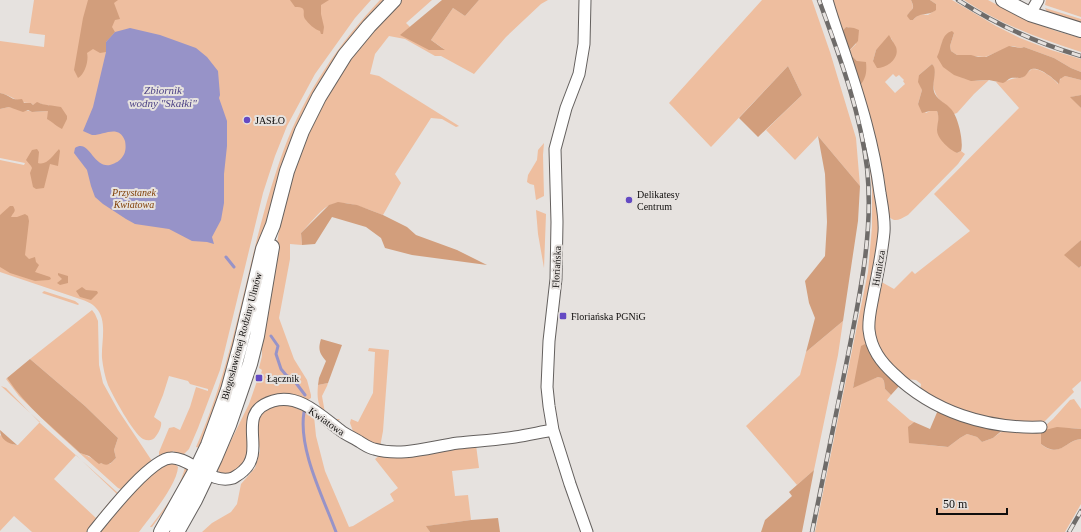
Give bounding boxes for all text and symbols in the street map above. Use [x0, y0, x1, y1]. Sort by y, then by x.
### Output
water label: Zbiornik wodny "Skałki" [129, 84, 197, 109]
marker: JASŁO [242, 115, 252, 125]
place label: JASŁO [255, 115, 285, 126]
park label: Przystanek Kwiatowa [111, 187, 156, 210]
place label: Delikatesy Centrum [637, 189, 680, 212]
marker: Delikatesy Centrum [624, 195, 634, 205]
street label: Floriańska [550, 245, 563, 288]
street label: Hutnicza [870, 249, 887, 287]
street label: Błogosławionej Rodziny Ulmów [219, 270, 264, 401]
marker: Floriańska PGNiG [558, 311, 568, 321]
place label: Floriańska PGNiG [571, 311, 646, 322]
marker: Łącznik [254, 373, 264, 383]
place label: Łącznik [267, 373, 299, 384]
street label: Kwiatowa [307, 405, 347, 438]
scale bar [937, 490, 1007, 516]
text: 50 m [943, 497, 968, 511]

